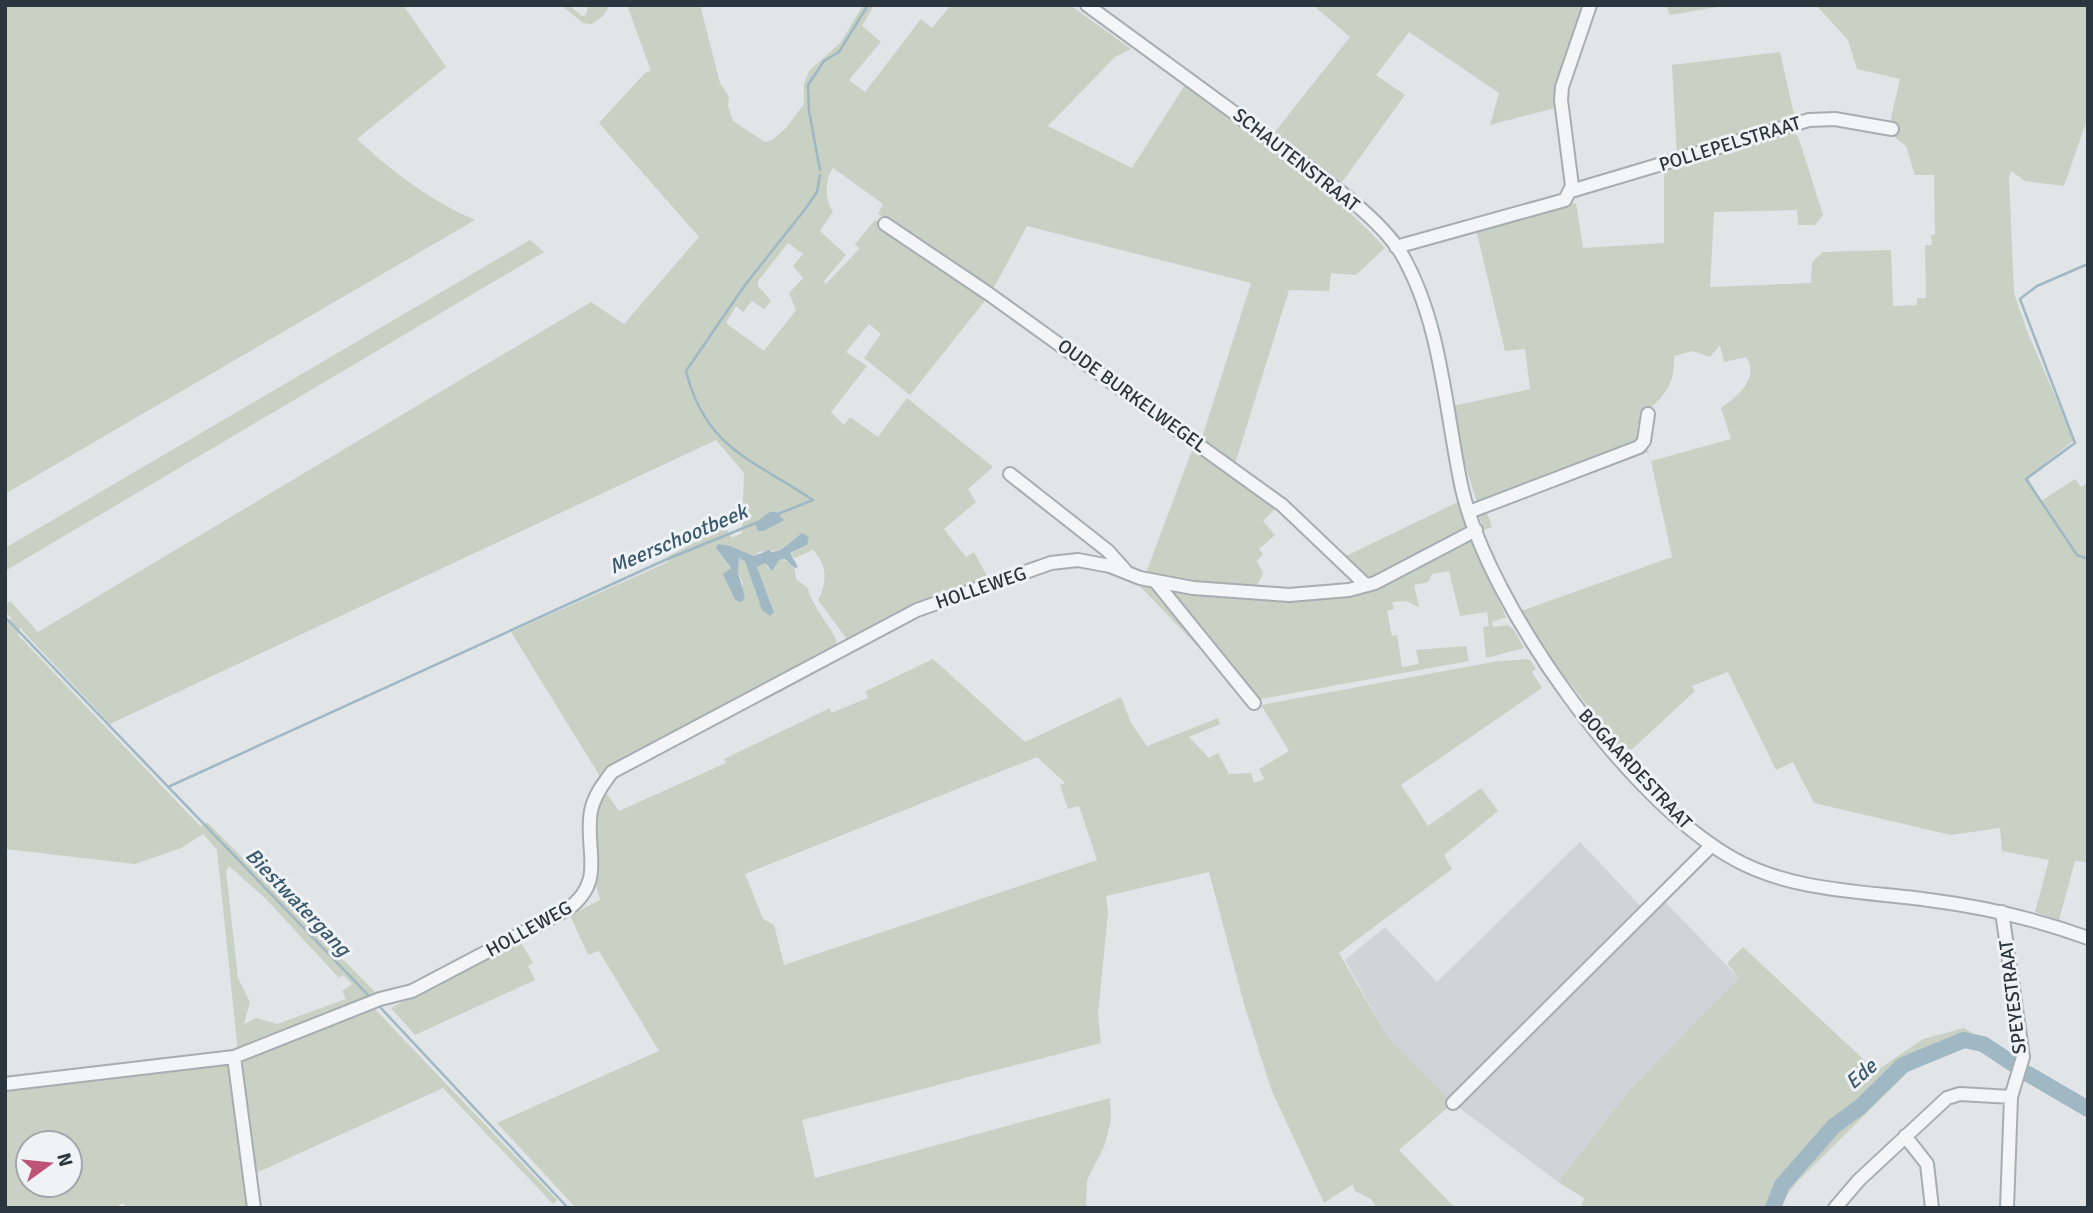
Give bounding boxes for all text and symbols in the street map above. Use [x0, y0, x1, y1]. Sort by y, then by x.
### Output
street label: SCHAUTENSTRAAT [1228, 103, 1365, 217]
street label: POLLEPELSTRAAT [1656, 111, 1804, 177]
street label: OUDE BURKELWEGEL [1053, 334, 1211, 458]
water label: Meerschootbeek [605, 497, 753, 580]
street label: HOLLEWEG [932, 561, 1030, 615]
street label: BOGAARDESTRAAT [1573, 704, 1697, 835]
water label: Biestwatergang [240, 842, 357, 963]
street label: HOLLEWEG [482, 896, 576, 962]
street label: SPEYESTRAAT [1994, 938, 2032, 1055]
water label: Ede [1840, 1052, 1883, 1095]
north arrow [14, 1129, 84, 1199]
text: N [51, 1150, 78, 1169]

